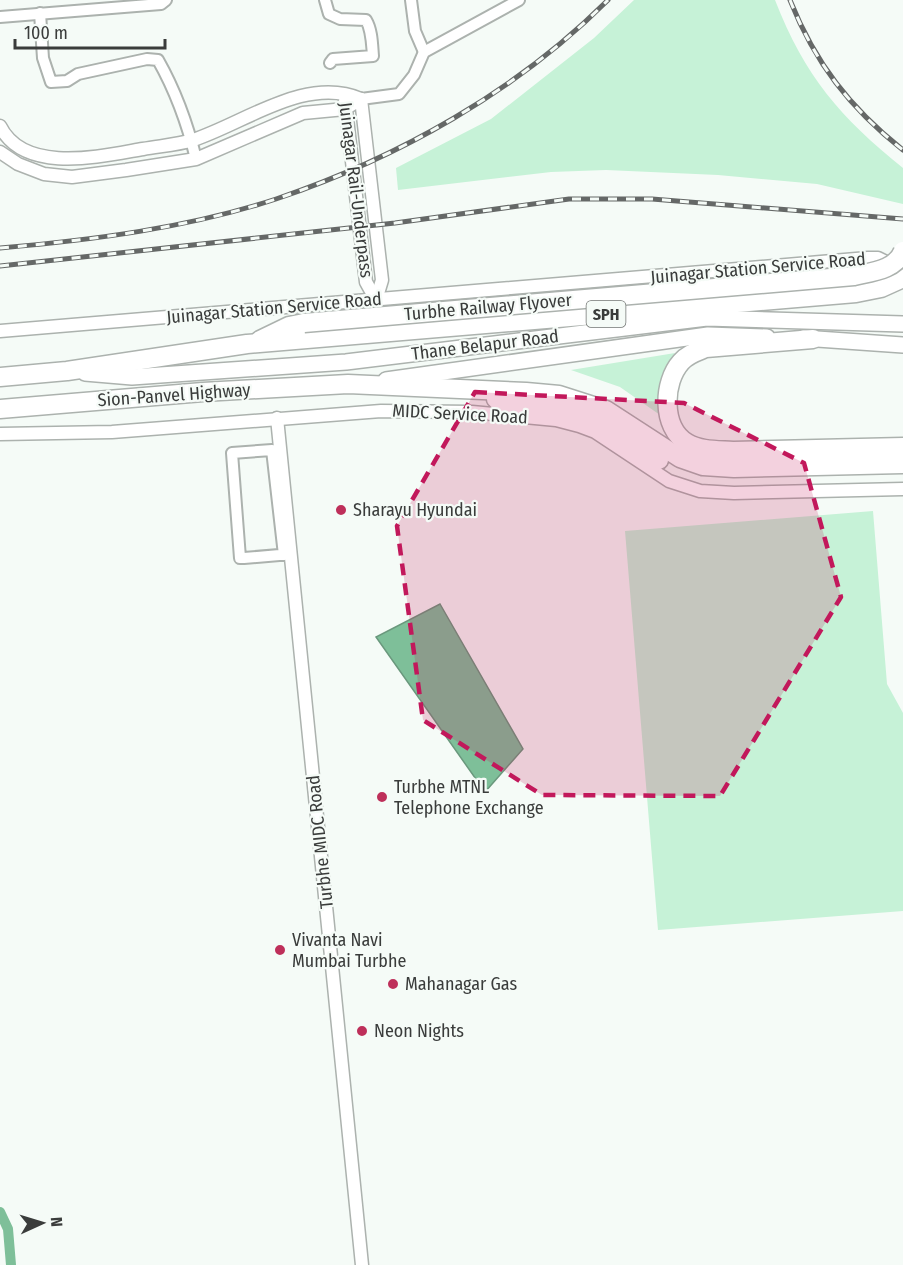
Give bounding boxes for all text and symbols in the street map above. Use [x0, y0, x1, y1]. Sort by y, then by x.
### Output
scale bar [15, 12, 165, 50]
text: 100 m [24, 22, 68, 44]
street label: Juinagar Rail-Underpass [334, 101, 378, 279]
street label: Juinagar Station Service Road [649, 248, 867, 288]
street label: Juinagar Station Service Road [165, 288, 383, 328]
street label: Turbhe Railway Flyover [403, 289, 574, 325]
road number: SPH [586, 301, 626, 327]
street label: Thane Belapur Road [410, 325, 560, 365]
street label: Sion-Panvel Highway [97, 379, 251, 411]
street label: MIDC Service Road [392, 399, 528, 429]
place label: Sharayu Hyundai [353, 499, 477, 521]
marker: Sharayu Hyundai [334, 503, 348, 517]
street label: Turbhe MIDC Road [302, 774, 338, 910]
place label: Turbhe MTNL Telephone Exchange [394, 776, 544, 819]
marker: Turbhe MTNL Telephone Exchange [375, 790, 389, 804]
place label: Vivanta Navi Mumbai Turbhe [292, 929, 406, 972]
marker: Vivanta Navi Mumbai Turbhe [273, 943, 287, 957]
place label: Mahanagar Gas [405, 973, 518, 995]
marker: Mahanagar Gas [386, 977, 400, 991]
place label: Neon Nights [374, 1020, 464, 1042]
marker: Neon Nights [355, 1024, 369, 1038]
north arrow [12, 1193, 72, 1253]
text: N [47, 1217, 66, 1227]

